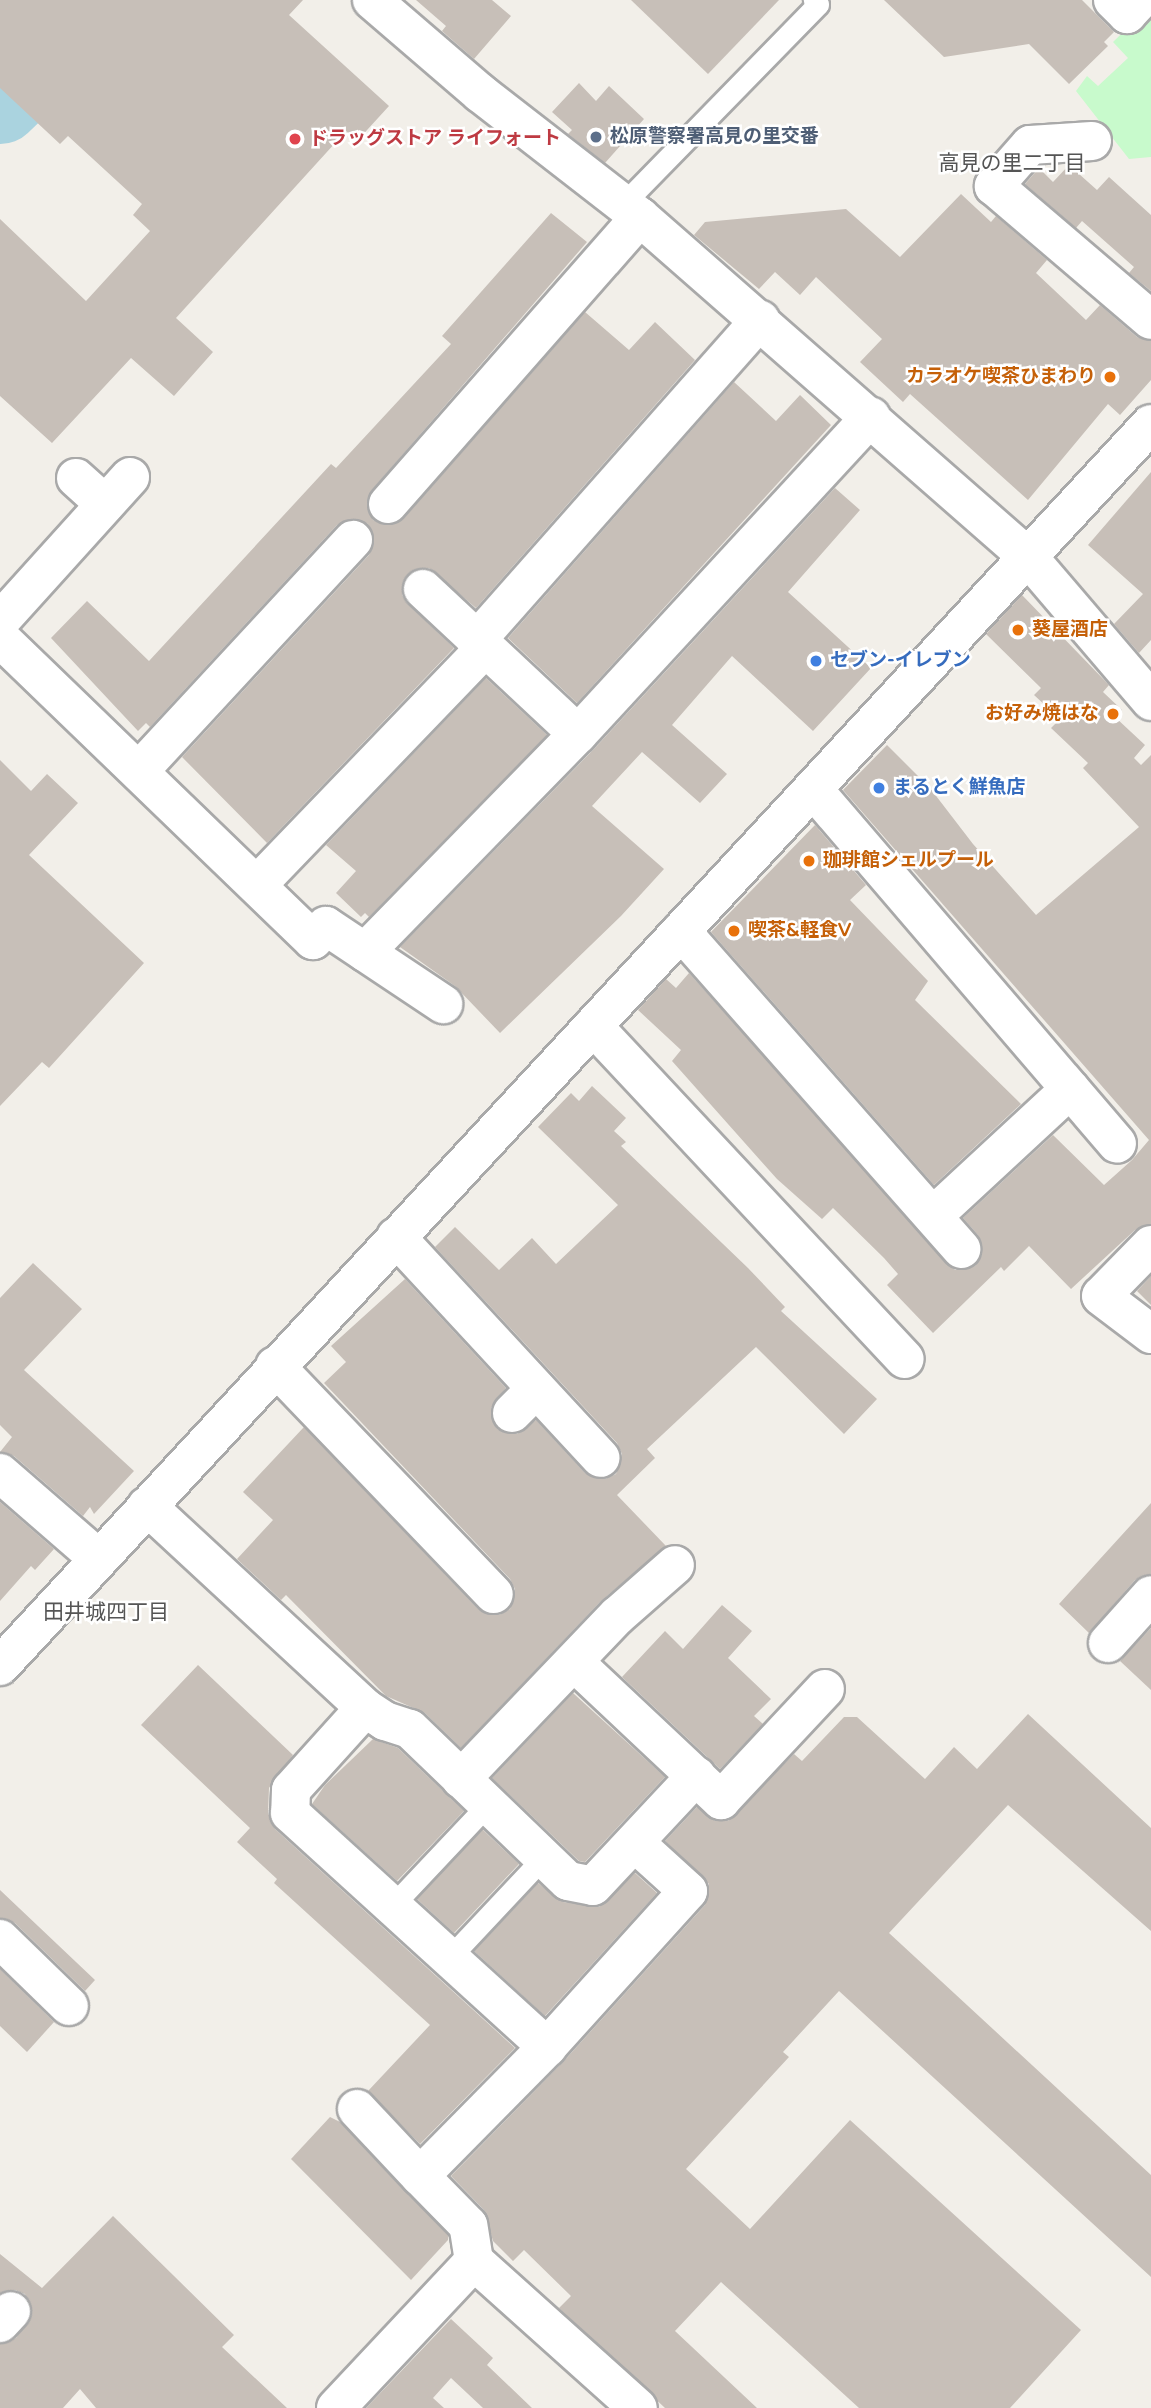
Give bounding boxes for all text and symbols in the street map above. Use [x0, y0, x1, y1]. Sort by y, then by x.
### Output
place label: 松原警察署高見の里交番 [610, 126, 819, 148]
place label: ドラッグストア ライフォート [309, 128, 561, 150]
marker: 松原警察署高見の里交番 [588, 129, 604, 145]
marker: ドラッグストア ライフォート [287, 131, 303, 147]
district label: 高見の里二丁目 [939, 151, 1085, 177]
place label: カラオケ喫茶ひまわり [906, 366, 1096, 388]
marker: カラオケ喫茶ひまわり [1102, 369, 1118, 385]
place label: 葵屋酒店 [1032, 619, 1108, 641]
marker: 葵屋酒店 [1010, 622, 1026, 638]
place label: セブン-イレブン [830, 650, 971, 672]
marker: セブン-イレブン [808, 653, 824, 669]
place label: お好み焼はな [985, 703, 1099, 725]
marker: お好み焼はな [1105, 706, 1121, 722]
place label: まるとく鮮魚店 [893, 777, 1026, 799]
marker: まるとく鮮魚店 [871, 780, 887, 796]
place label: 珈琲館シェルプール [823, 850, 994, 872]
marker: 珈琲館シェルプール [801, 853, 817, 869]
place label: 喫茶&軽食V [748, 920, 851, 942]
marker: 喫茶&軽食V [726, 923, 742, 939]
district label: 田井城四丁目 [43, 1600, 169, 1626]

